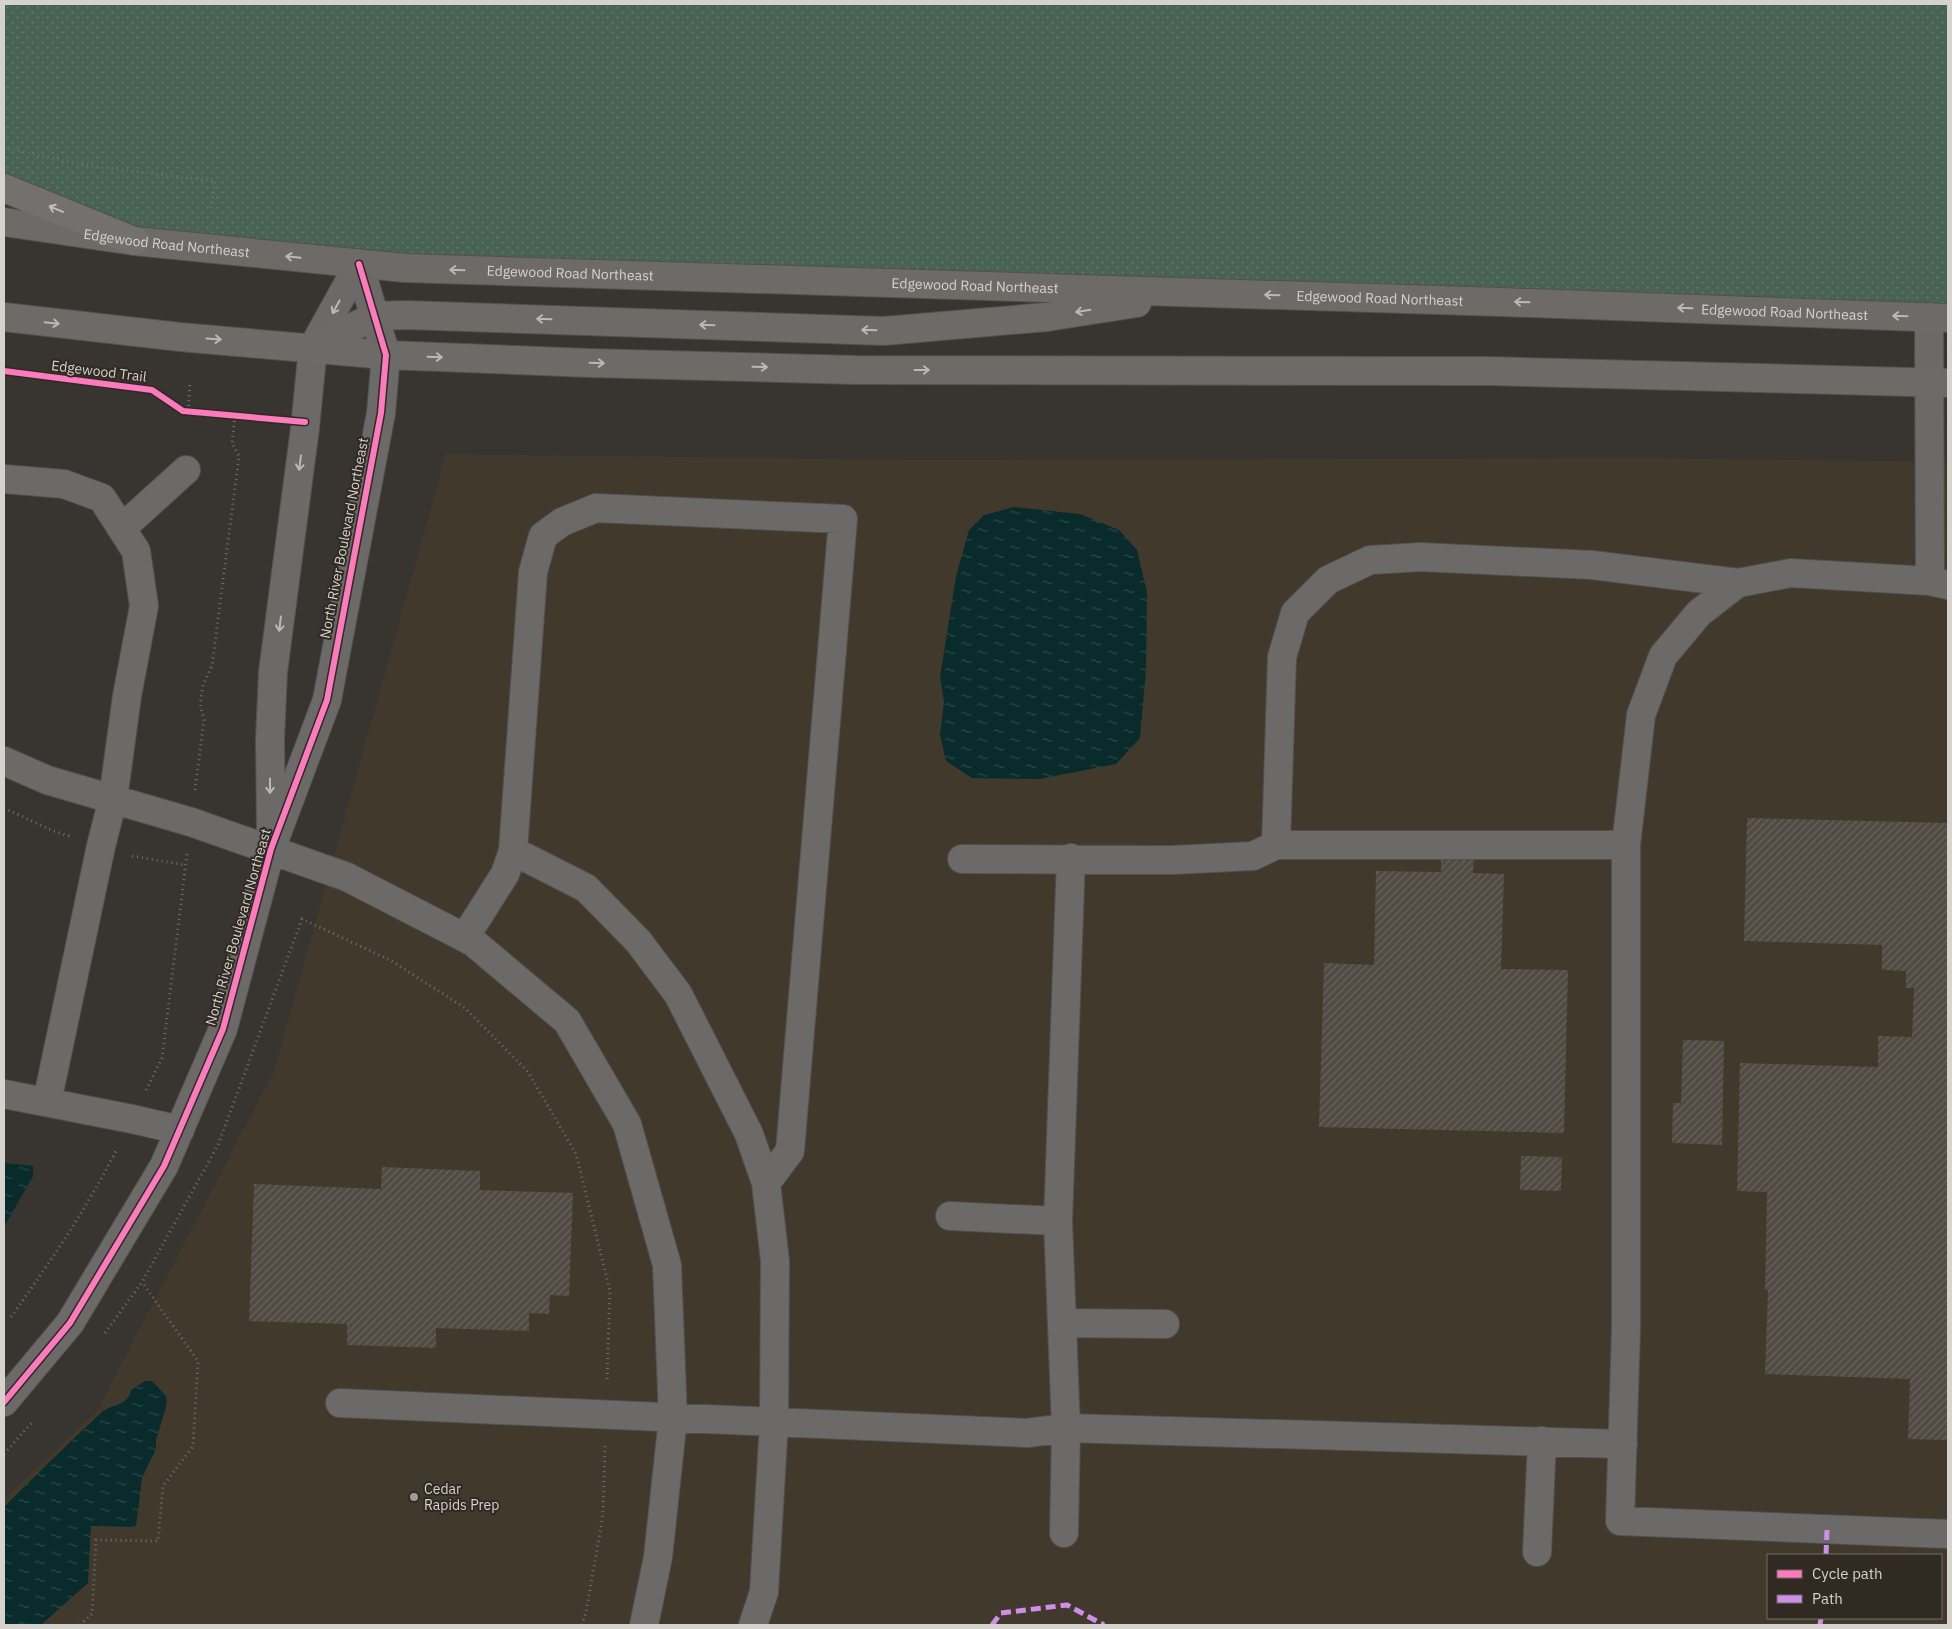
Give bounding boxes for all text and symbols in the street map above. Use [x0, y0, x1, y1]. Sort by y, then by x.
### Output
one-way arrow [49, 203, 64, 213]
street label: Edgewood Road Northeast [82, 225, 251, 261]
one-way arrow [285, 253, 301, 262]
street label: Edgewood Road Northeast [486, 262, 654, 285]
one-way arrow [449, 266, 465, 275]
street label: Edgewood Road Northeast [891, 274, 1059, 297]
street label: Edgewood Road Northeast [1296, 287, 1464, 310]
one-way arrow [1265, 290, 1281, 299]
one-way arrow [1515, 298, 1531, 307]
one-way arrow [330, 299, 340, 314]
street label: Edgewood Road Northeast [1701, 300, 1868, 324]
one-way arrow [1677, 304, 1693, 313]
one-way arrow [1075, 307, 1091, 317]
one-way arrow [1892, 312, 1908, 321]
one-way arrow [536, 315, 552, 324]
one-way arrow [44, 318, 60, 328]
one-way arrow [699, 320, 715, 329]
one-way arrow [861, 326, 877, 335]
one-way arrow [206, 335, 222, 344]
one-way arrow [427, 352, 443, 361]
street label: Edgewood Trail [50, 356, 148, 386]
one-way arrow [588, 358, 605, 368]
one-way arrow [751, 363, 767, 372]
one-way arrow [914, 365, 930, 375]
street label: North River Boulevard Northeast [316, 436, 372, 640]
one-way arrow [295, 455, 305, 471]
one-way arrow [274, 616, 284, 632]
one-way arrow [265, 778, 275, 794]
street label: North River Boulevard Northeast [201, 826, 275, 1028]
place label: Cedar Rapids Prep [424, 1480, 499, 1514]
marker: Cedar Rapids Prep [408, 1491, 420, 1503]
legend [1767, 1554, 1942, 1619]
text: Cycle path [1812, 1564, 1883, 1583]
text: Path [1812, 1589, 1843, 1608]

